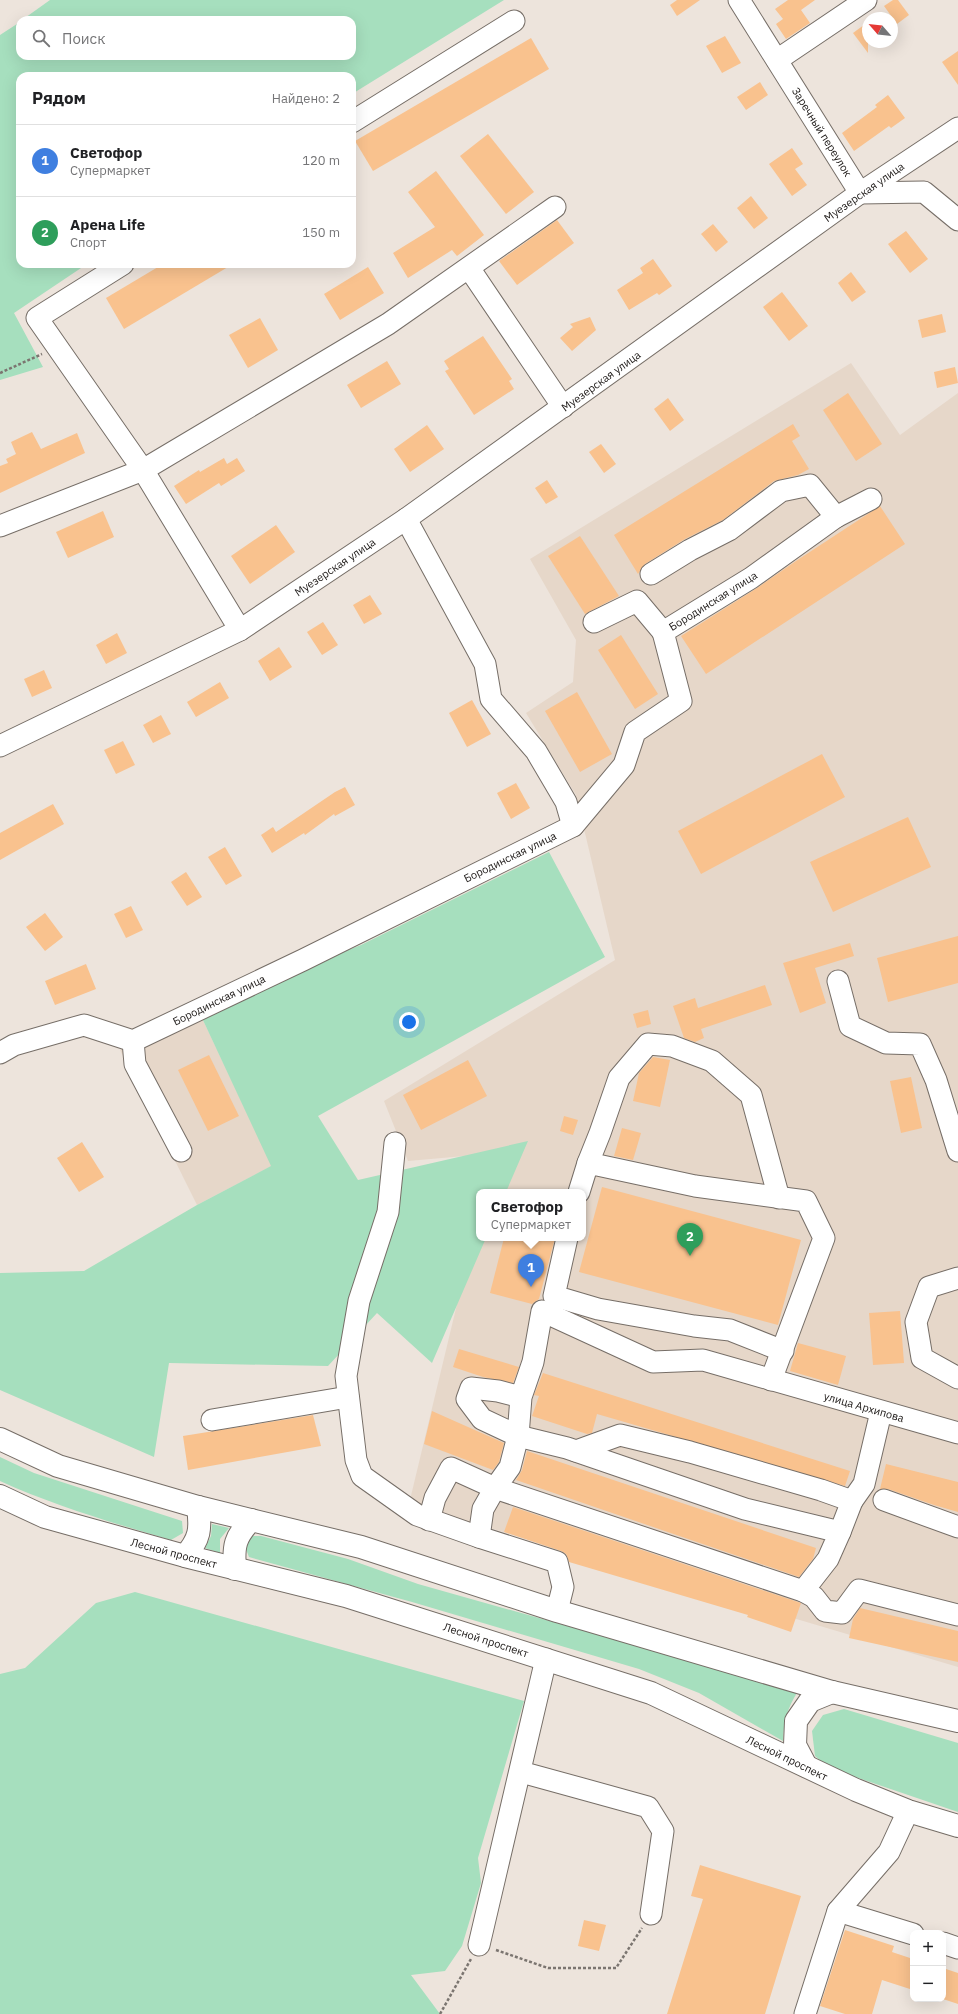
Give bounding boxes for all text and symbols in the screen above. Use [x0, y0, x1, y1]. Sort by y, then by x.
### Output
north arrow [862, 12, 898, 48]
search box [16, 16, 356, 60]
icon: search [30, 27, 52, 49]
text: Поиск [62, 29, 105, 48]
street label: Заречный переулок [789, 85, 855, 179]
text: Рядом [32, 87, 86, 109]
text: Найдено: 2 [272, 90, 340, 107]
text: Светофор [70, 143, 142, 162]
text: 1 [41, 152, 49, 169]
text: 120 m [302, 152, 340, 169]
street label: Муезерская улица [821, 159, 907, 225]
text: Супермаркет [70, 162, 150, 179]
text: Арена Life [70, 215, 145, 234]
text: 2 [41, 224, 49, 241]
text: 150 m [302, 224, 340, 241]
text: Спорт [70, 234, 106, 251]
street label: Муезерская улица [559, 347, 643, 414]
street label: Муезерская улица [292, 535, 378, 599]
street label: Бородинская улица [666, 568, 760, 634]
street label: Бородинская улица [461, 828, 559, 886]
street label: Бородинская улица [170, 971, 268, 1029]
your location [399, 1012, 419, 1032]
popup [476, 1189, 586, 1241]
text: Светофор [491, 1197, 563, 1216]
text: Супермаркет [491, 1216, 571, 1233]
pin: 2 [677, 1223, 703, 1256]
pin: 1 [518, 1254, 544, 1287]
street label: улица Архипова [822, 1389, 906, 1425]
street label: Лесной проспект [129, 1535, 219, 1571]
street label: Лесной проспект [442, 1620, 530, 1660]
street label: Лесной проспект [744, 1732, 830, 1784]
map controls [910, 1930, 946, 2002]
button: + [910, 1930, 946, 1966]
button: − [910, 1966, 946, 2002]

